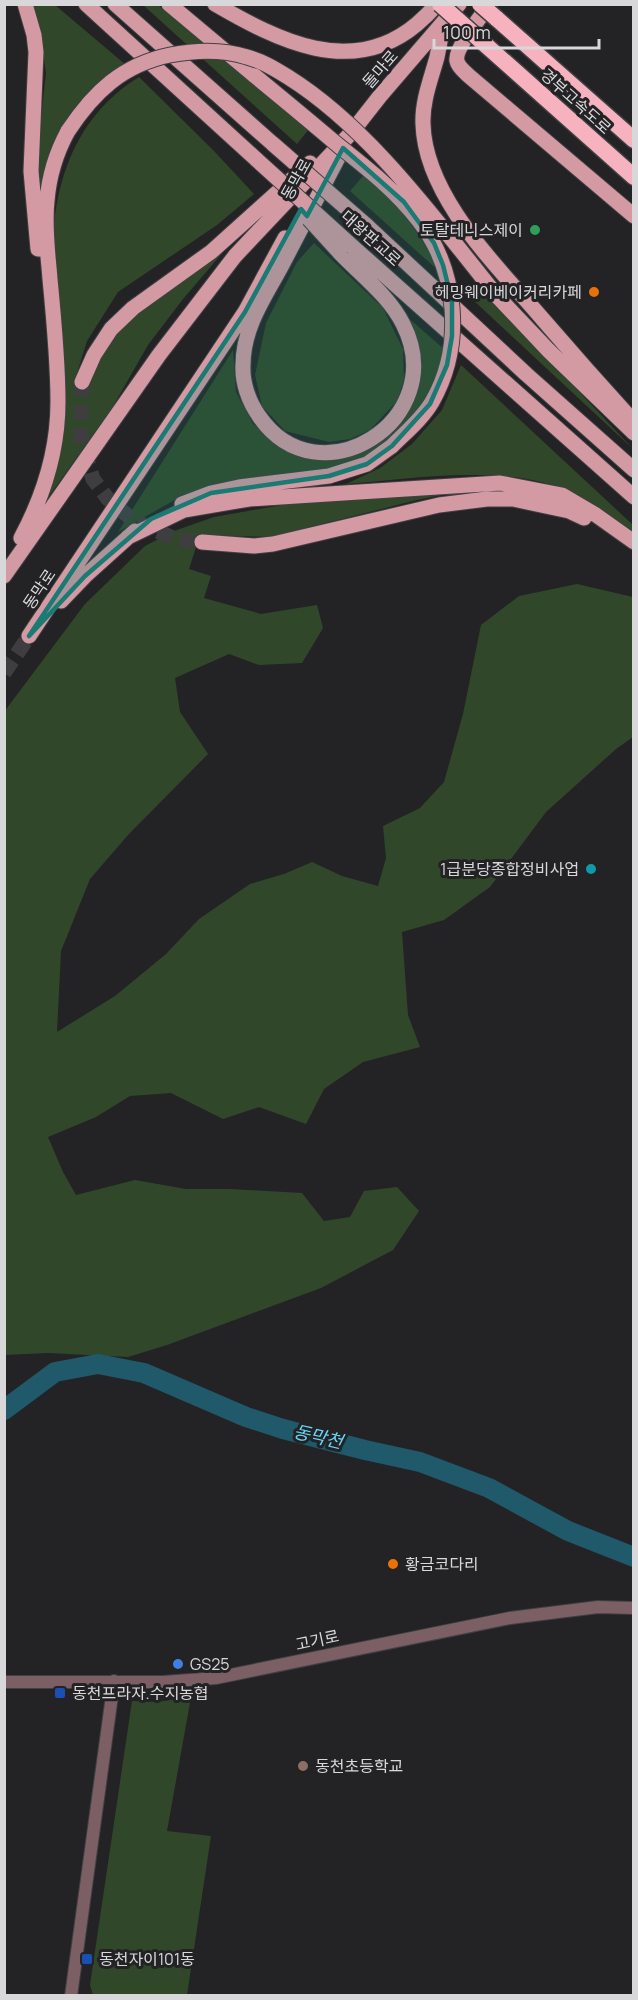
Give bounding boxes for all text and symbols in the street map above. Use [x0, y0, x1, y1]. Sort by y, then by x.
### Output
scale bar [434, 12, 599, 50]
text: 100 m [443, 20, 491, 44]
street label: 돌마로 [357, 45, 403, 93]
street label: 경부고속도로 [536, 63, 616, 139]
street label: 동막로 [276, 154, 316, 204]
street label: 대왕판교로 [336, 205, 406, 271]
place label: 토탈테니스제이 [420, 219, 523, 241]
marker: 토탈테니스제이 [528, 223, 542, 237]
place label: 헤밍웨이베이커리카페 [435, 281, 582, 303]
marker: 헤밍웨이베이커리카페 [587, 285, 601, 299]
street label: 동막로 [18, 564, 61, 613]
place label: 1급분당종합정비사업 [440, 858, 579, 880]
marker: 1급분당종합정비사업 [584, 862, 598, 876]
water label: 동막천 [291, 1419, 348, 1454]
place label: 황금코다리 [405, 1553, 479, 1575]
marker: 황금코다리 [386, 1557, 400, 1571]
street label: 고기로 [293, 1625, 341, 1655]
place label: GS25 [190, 1653, 230, 1675]
marker: GS25 [171, 1657, 185, 1671]
place label: 동천프라자.수지농협 [72, 1682, 209, 1704]
marker: 동천프라자.수지농협 [53, 1686, 67, 1700]
place label: 동천초등학교 [315, 1755, 403, 1777]
marker: 동천초등학교 [296, 1759, 310, 1773]
place label: 동천자이101동 [99, 1948, 195, 1970]
marker: 동천자이101동 [80, 1952, 94, 1966]

